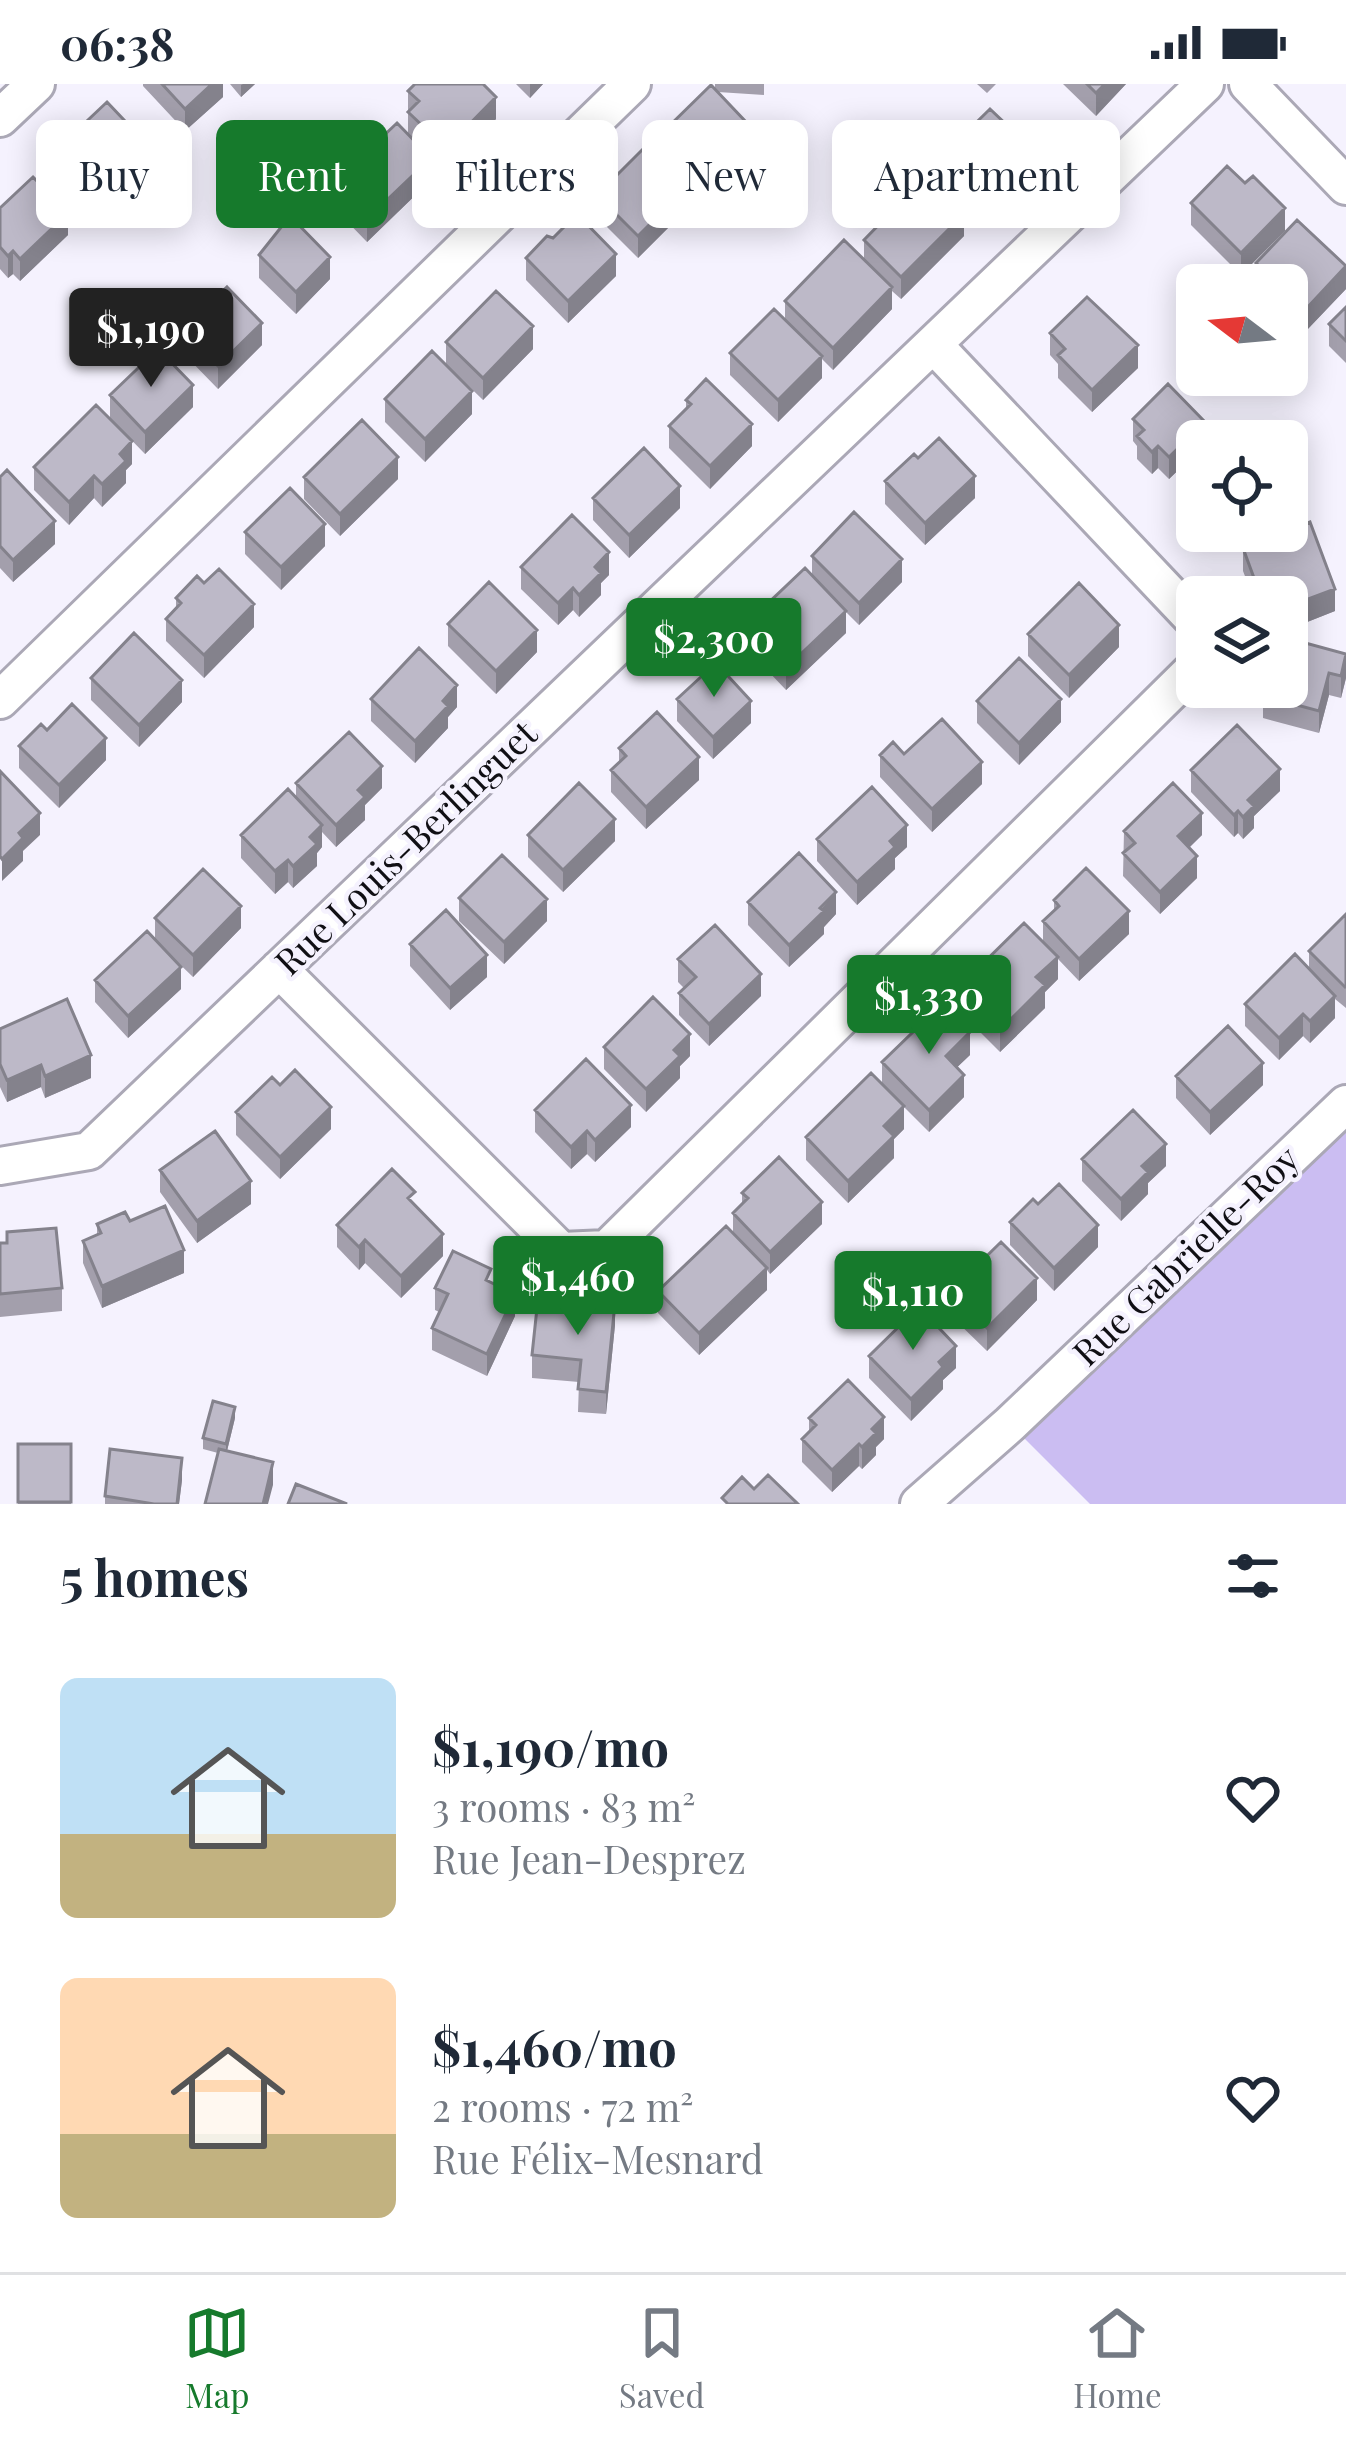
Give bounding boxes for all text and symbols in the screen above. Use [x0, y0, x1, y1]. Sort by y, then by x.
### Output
text: 06:38 [60, 12, 175, 72]
chip: Buy [36, 120, 192, 228]
chip: Rent [216, 120, 388, 228]
chip: Filters [412, 120, 618, 228]
chip: New [642, 120, 808, 228]
chip: Apartment [832, 120, 1120, 228]
north arrow [1176, 264, 1308, 396]
map controls [1176, 264, 1308, 708]
pin: $1,190 [53, 288, 249, 390]
text: $1,190 [96, 301, 206, 353]
button: locate [1176, 420, 1308, 552]
button: layers [1176, 576, 1308, 708]
pin: $2,300 [616, 598, 812, 700]
text: $2,300 [653, 611, 775, 663]
street label: Rue Louis-Berlinguet [263, 708, 547, 984]
pin: $1,330 [831, 955, 1027, 1057]
text: $1,330 [874, 968, 984, 1020]
street label: Rue Gabrielle-Roy [1061, 1134, 1308, 1375]
pin: $1,460 [480, 1236, 676, 1338]
text: $1,460 [520, 1249, 636, 1301]
pin: $1,110 [815, 1251, 1011, 1353]
text: $1,110 [862, 1264, 964, 1316]
text: 5 homes [60, 1542, 249, 1610]
icon: filters [1220, 1543, 1286, 1609]
text: $1,190/mo [432, 1712, 669, 1780]
icon: home [156, 1726, 300, 1870]
icon: heart [1220, 1765, 1286, 1831]
text: 3 rooms · 83 m² [432, 1780, 695, 1832]
text: Rue Jean-Desprez [432, 1832, 746, 1884]
text: $1,460/mo [432, 2012, 677, 2080]
icon: home [156, 2026, 300, 2170]
icon: heart [1220, 2065, 1286, 2131]
text: 2 rooms · 72 m² [432, 2080, 694, 2132]
text: Rue Félix-Mesnard [432, 2132, 764, 2184]
tab: Map [184, 2300, 250, 2416]
tab: Saved [619, 2300, 705, 2416]
tab: Home [1073, 2300, 1162, 2416]

